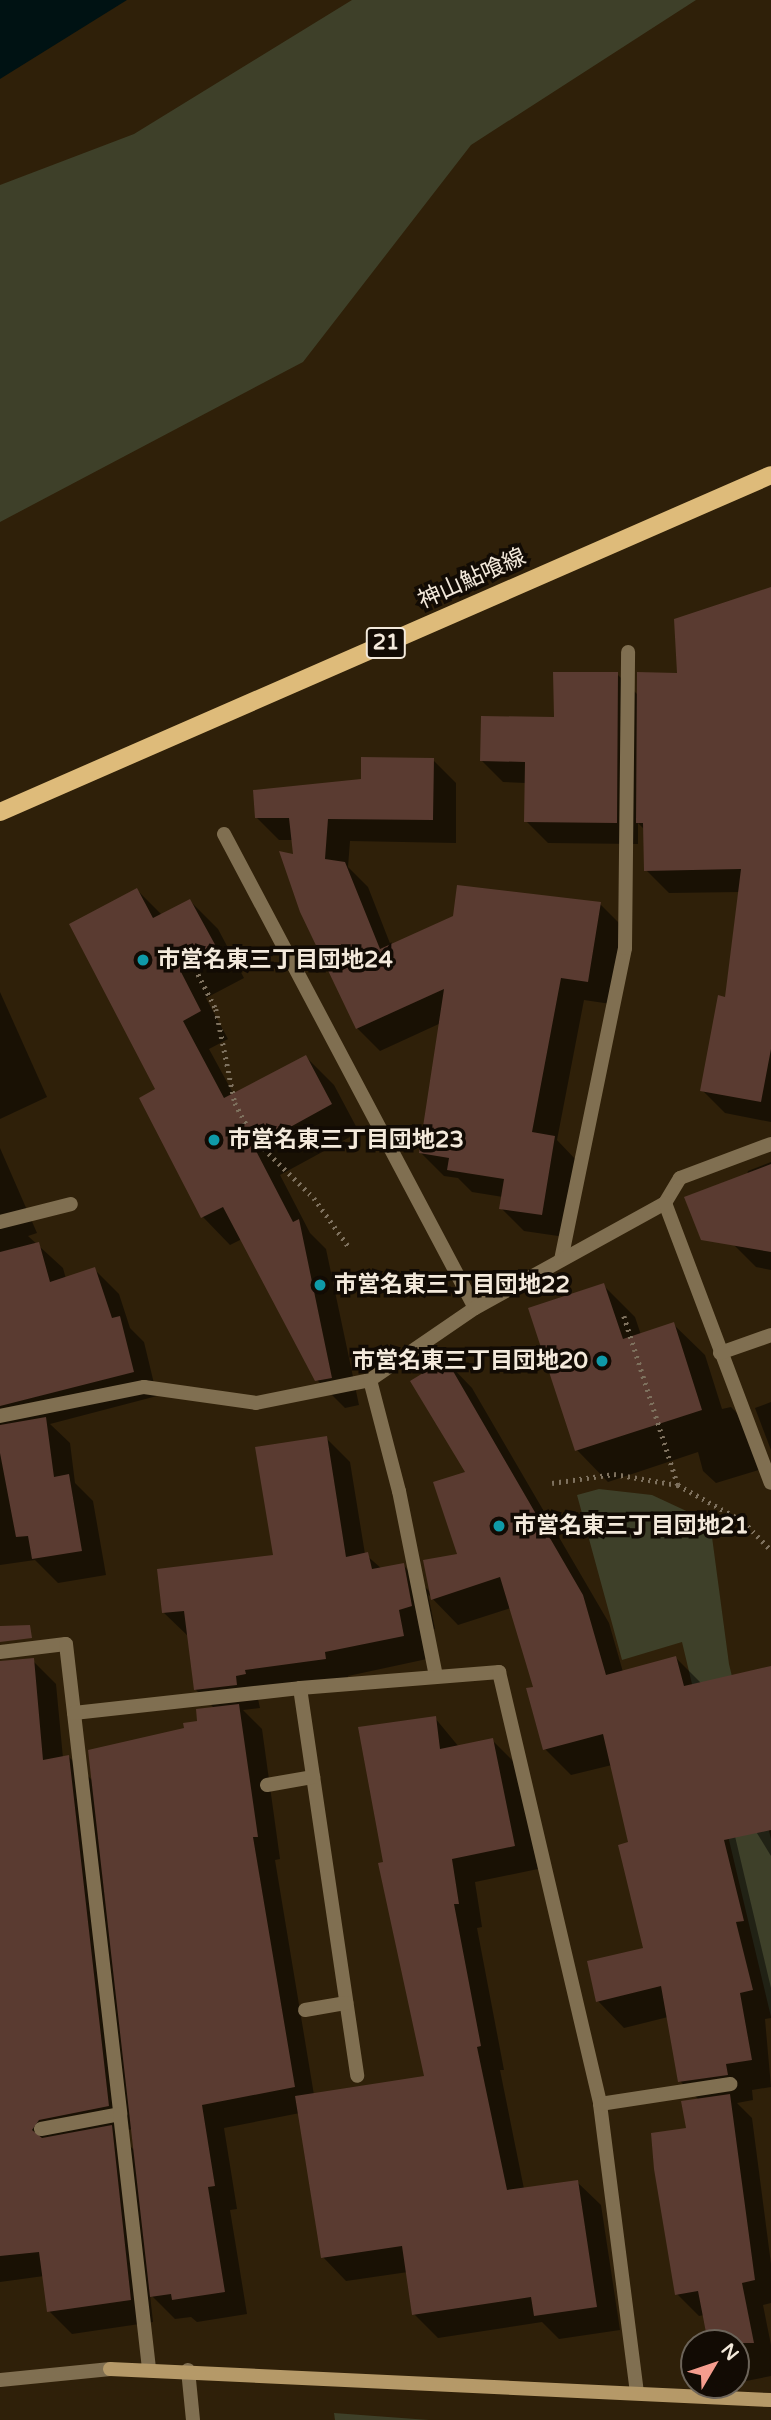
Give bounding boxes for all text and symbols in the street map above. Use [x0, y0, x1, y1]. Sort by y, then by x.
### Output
street label: 神山鮎喰線 [414, 543, 530, 615]
road number: 21 [365, 626, 407, 660]
place label: 市営名東三丁目団地24 [157, 946, 393, 974]
marker: 市営名東三丁目団地24 [135, 952, 151, 968]
place label: 市営名東三丁目団地23 [228, 1126, 464, 1154]
marker: 市営名東三丁目団地23 [206, 1132, 222, 1148]
place label: 市営名東三丁目団地22 [334, 1271, 570, 1299]
marker: 市営名東三丁目団地22 [312, 1277, 328, 1293]
place label: 市営名東三丁目団地20 [352, 1347, 588, 1375]
marker: 市営名東三丁目団地20 [594, 1353, 610, 1369]
place label: 市営名東三丁目団地21 [513, 1512, 749, 1540]
marker: 市営名東三丁目団地21 [491, 1518, 507, 1534]
north arrow [680, 2329, 750, 2399]
text: N [716, 2339, 743, 2365]

